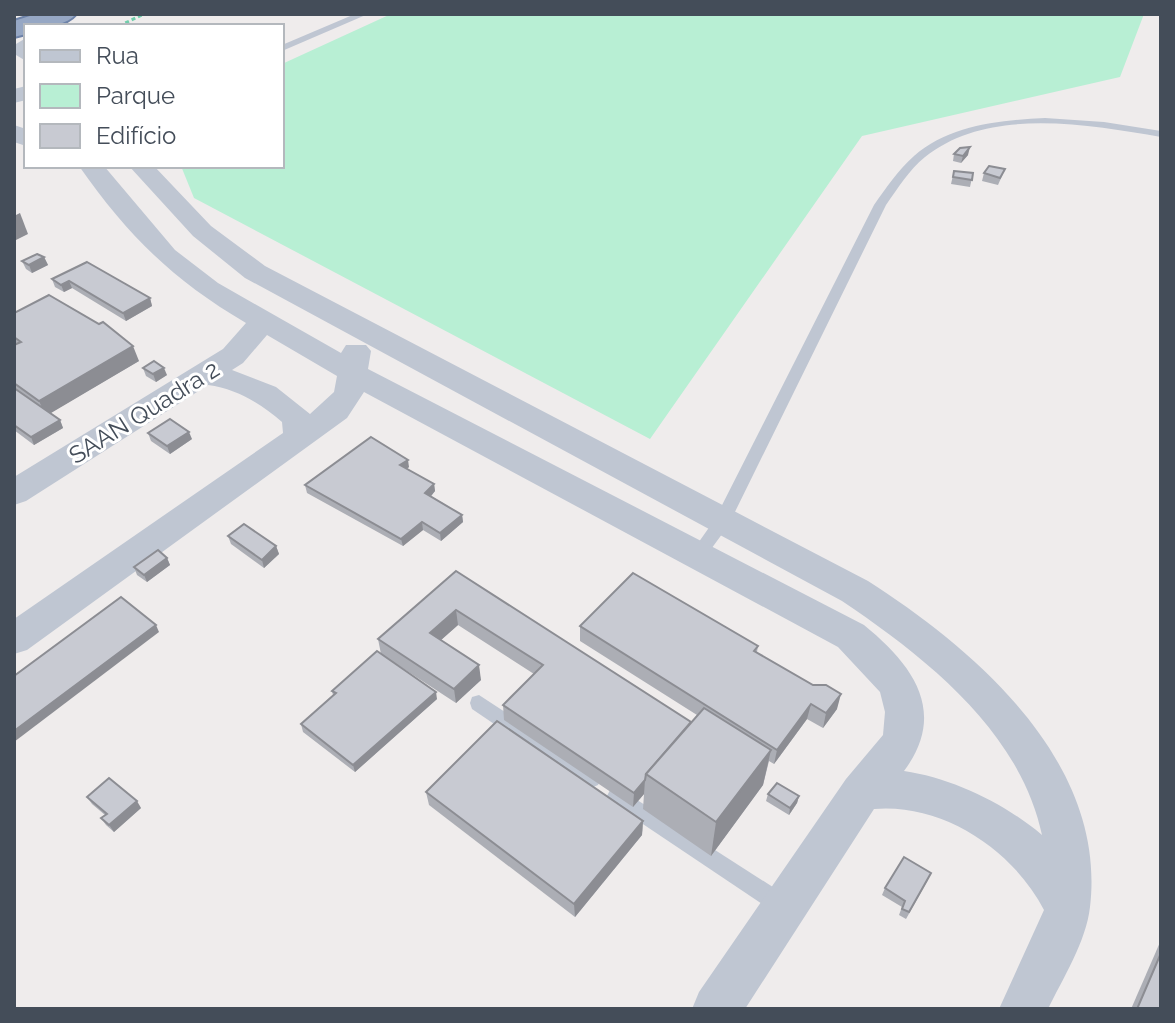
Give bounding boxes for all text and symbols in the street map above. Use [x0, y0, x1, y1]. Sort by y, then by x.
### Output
legend [24, 24, 284, 168]
text: Rua [96, 41, 139, 70]
text: Parque [96, 81, 175, 110]
text: Edifício [96, 121, 176, 150]
street label: SAAN Quadra 2 [64, 354, 224, 470]

